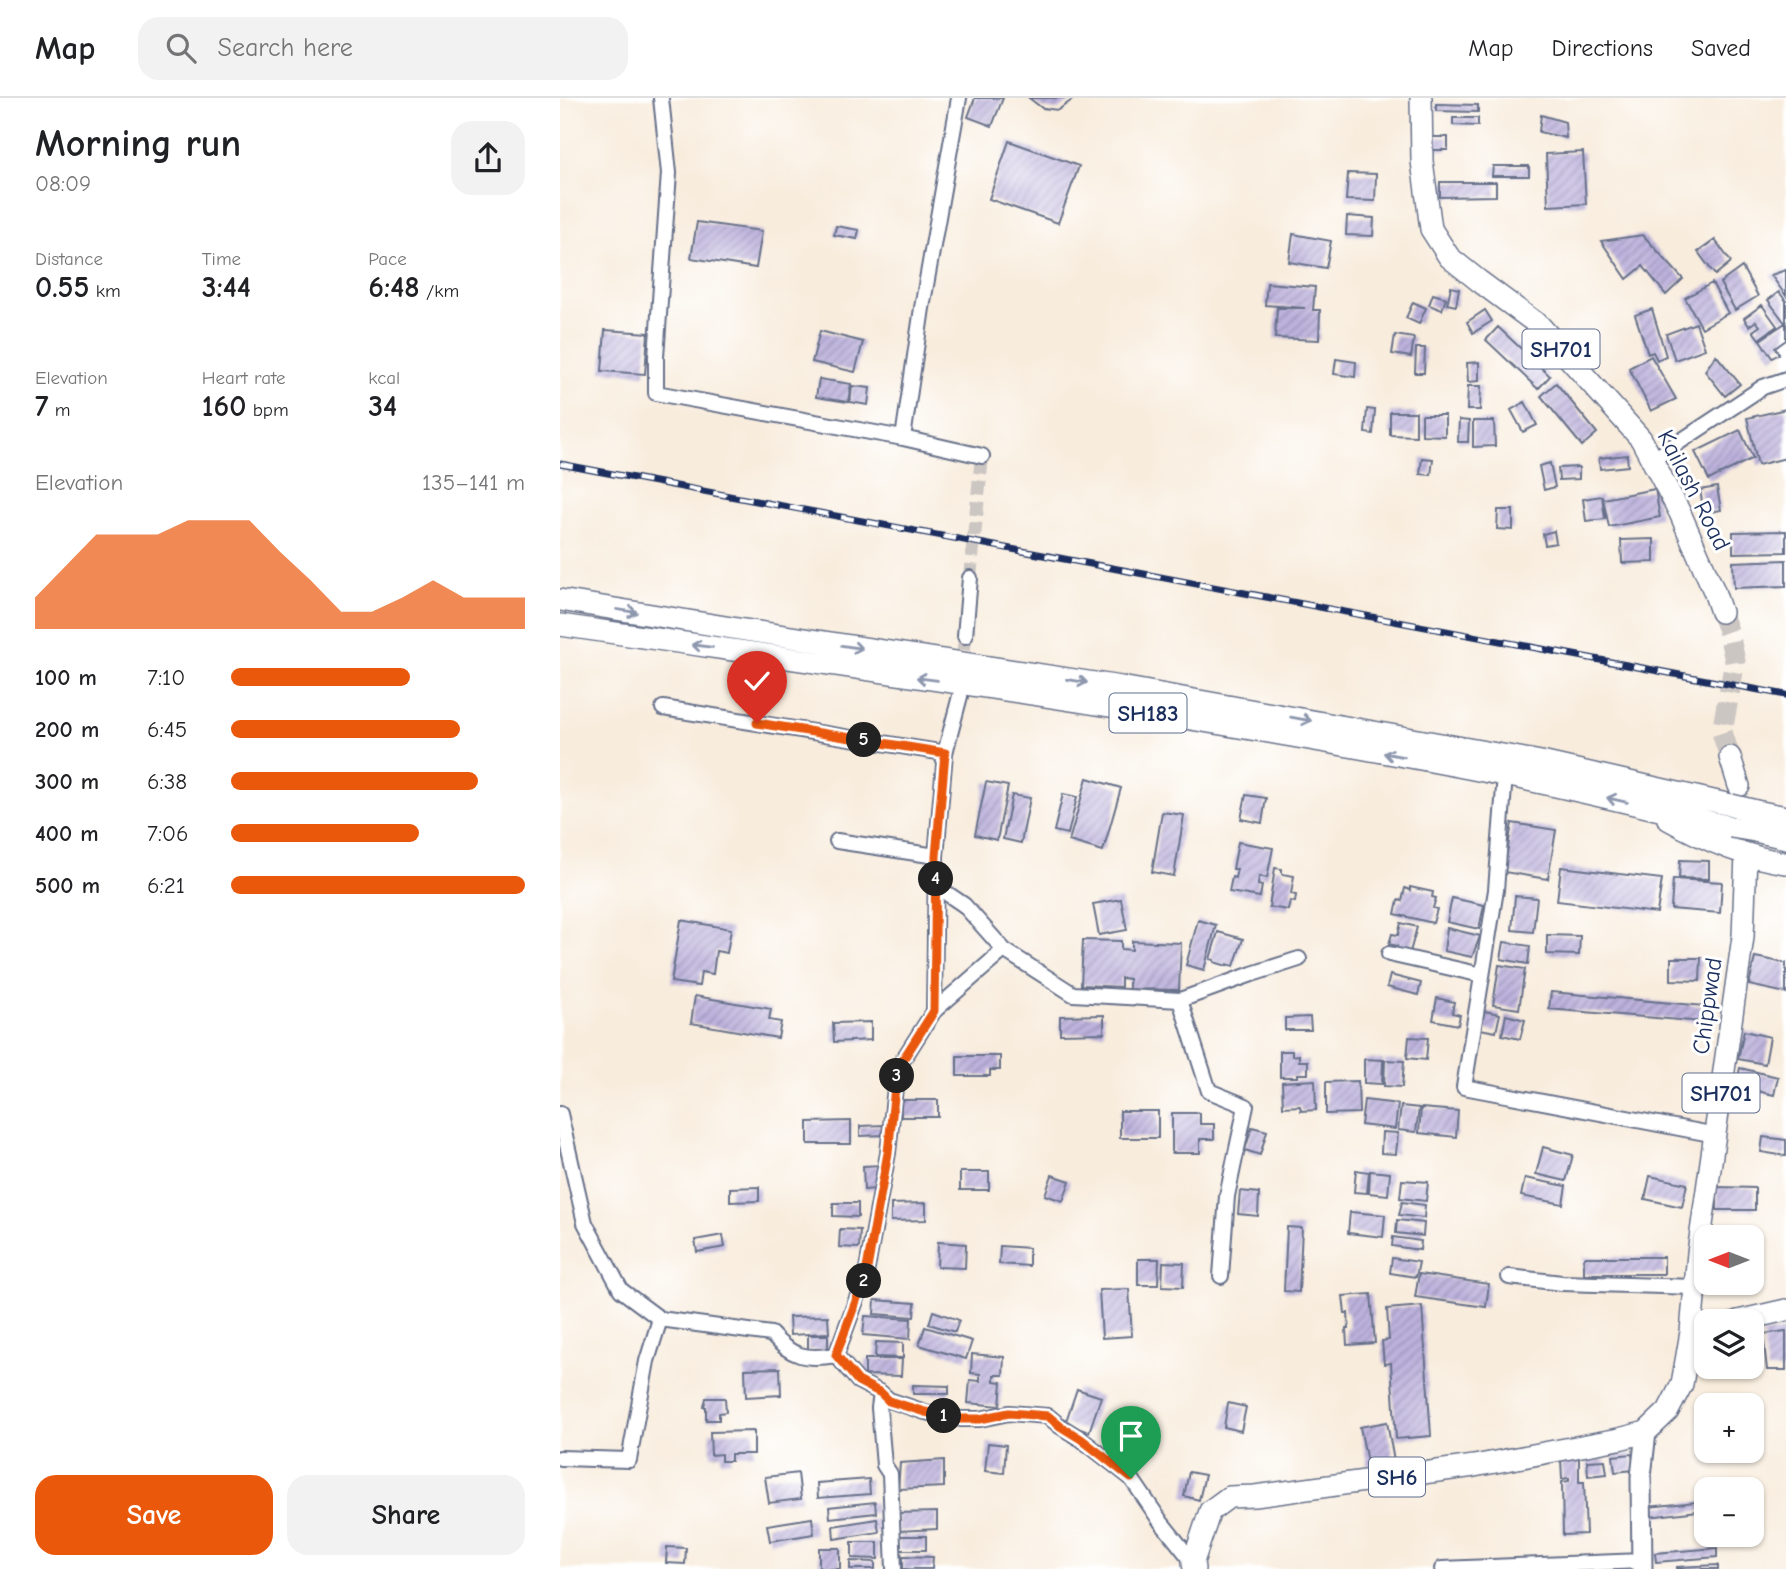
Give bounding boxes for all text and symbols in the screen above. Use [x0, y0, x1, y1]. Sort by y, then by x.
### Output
search box [138, 17, 628, 80]
text: Map [35, 29, 96, 67]
icon: search [162, 29, 200, 67]
text: Search here [218, 33, 353, 63]
text: Map [1468, 34, 1514, 62]
text: Directions [1552, 34, 1653, 62]
text: Saved [1691, 34, 1751, 62]
button: share [451, 121, 525, 195]
text: Morning run [35, 122, 241, 166]
text: 08:09 [35, 170, 91, 197]
text: Distance [35, 248, 103, 270]
text: Time [202, 248, 241, 270]
text: Pace [368, 248, 407, 270]
text: 0.55 [35, 270, 89, 305]
text: 3:44 [202, 270, 251, 305]
text: 6:48 [368, 270, 420, 305]
text: km [89, 280, 121, 302]
text: /km [420, 280, 459, 302]
road number: SH701 [1522, 330, 1600, 368]
text: Elevation [35, 367, 108, 389]
text: Heart rate [202, 367, 285, 389]
text: kcal [368, 367, 400, 389]
text: 7 [35, 389, 49, 424]
text: 160 [202, 389, 246, 424]
text: 34 [368, 389, 397, 424]
text: m [49, 399, 71, 421]
text: bpm [246, 399, 289, 421]
street label: Kailash Road [1652, 425, 1736, 555]
text: Elevation [35, 469, 123, 496]
text: 135–141 m [422, 469, 525, 496]
one-way arrow [615, 605, 638, 618]
one-way arrow [691, 639, 714, 652]
one-way arrow [840, 640, 863, 653]
pin [727, 651, 787, 723]
icon: check [738, 662, 776, 700]
text: 100 m [35, 664, 97, 691]
text: 7:10 [147, 664, 185, 691]
one-way arrow [916, 672, 939, 685]
one-way arrow [1065, 675, 1088, 688]
road number: SH183 [1110, 694, 1186, 733]
one-way arrow [1289, 713, 1312, 726]
text: 200 m [35, 716, 99, 743]
text: 6:45 [147, 716, 187, 743]
pin: 5 [846, 722, 882, 758]
text: 5 [858, 728, 869, 750]
one-way arrow [1383, 747, 1406, 761]
text: 300 m [35, 768, 99, 795]
text: 6:38 [147, 768, 187, 795]
one-way arrow [1606, 793, 1629, 806]
text: 400 m [35, 820, 99, 847]
text: 7:06 [147, 820, 189, 847]
pin: 4 [918, 862, 954, 896]
text: 4 [931, 867, 940, 889]
text: 500 m [35, 872, 100, 899]
text: 6:21 [147, 872, 185, 899]
street label: Chippwad [1686, 956, 1728, 1056]
pin: 3 [880, 1058, 914, 1094]
text: 3 [892, 1064, 901, 1086]
road number: SH701 [1682, 1074, 1760, 1112]
north arrow [1694, 1225, 1764, 1295]
map controls [1694, 1225, 1764, 1547]
pin: 2 [846, 1264, 882, 1298]
text: 2 [859, 1269, 868, 1291]
button: layers [1694, 1309, 1764, 1379]
button: + [1694, 1393, 1764, 1463]
pin: 1 [926, 1398, 962, 1434]
text: 1 [940, 1404, 947, 1426]
pin [1101, 1406, 1161, 1478]
icon: arrive [1112, 1417, 1150, 1455]
road number: SH6 [1369, 1458, 1425, 1496]
button: Save [35, 1475, 273, 1555]
button: Share [287, 1475, 525, 1555]
button: − [1694, 1477, 1764, 1547]

